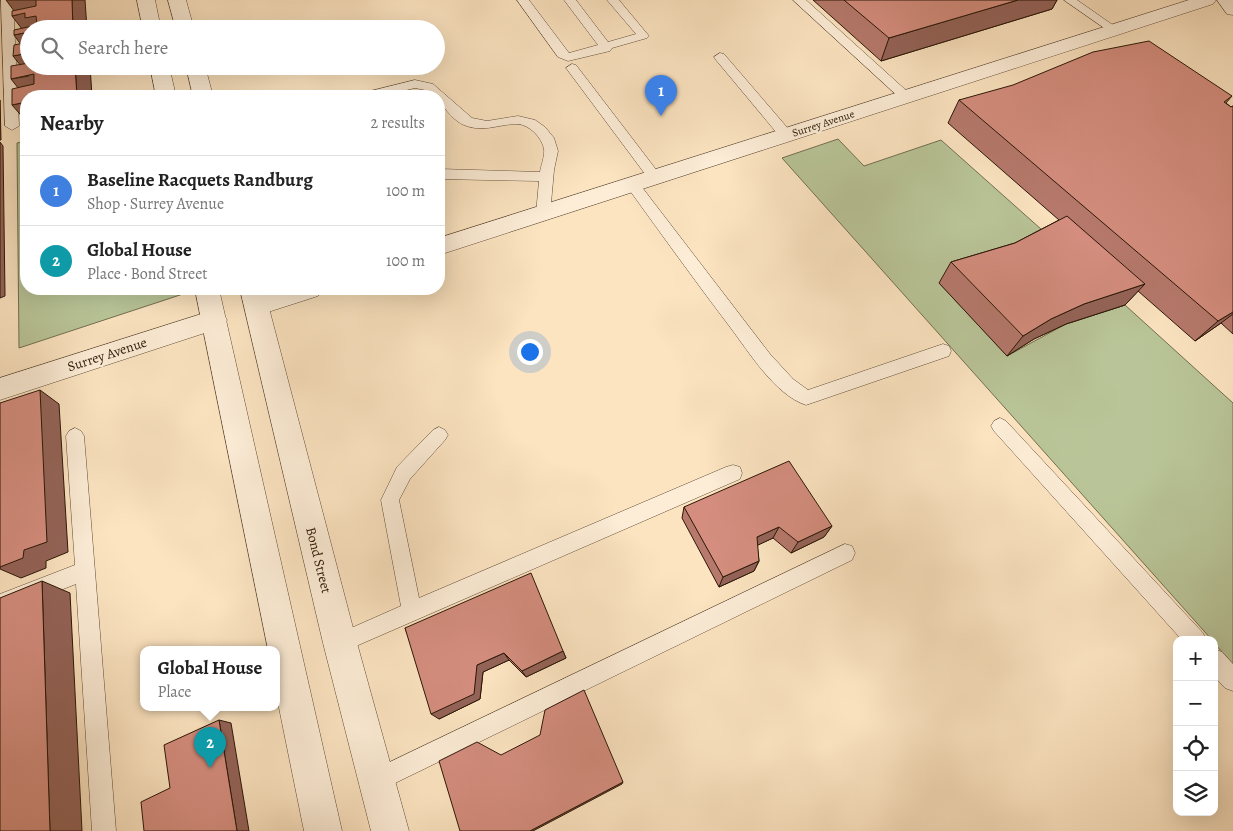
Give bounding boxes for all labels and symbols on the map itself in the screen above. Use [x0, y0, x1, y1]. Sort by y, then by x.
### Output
pin: 1 [645, 75, 677, 116]
street label: Surrey Avenue [790, 106, 856, 141]
street label: Surrey Avenue [65, 333, 149, 376]
your location [517, 339, 543, 365]
street label: Bond Street [301, 525, 336, 596]
pin: 2 [194, 727, 226, 768]

